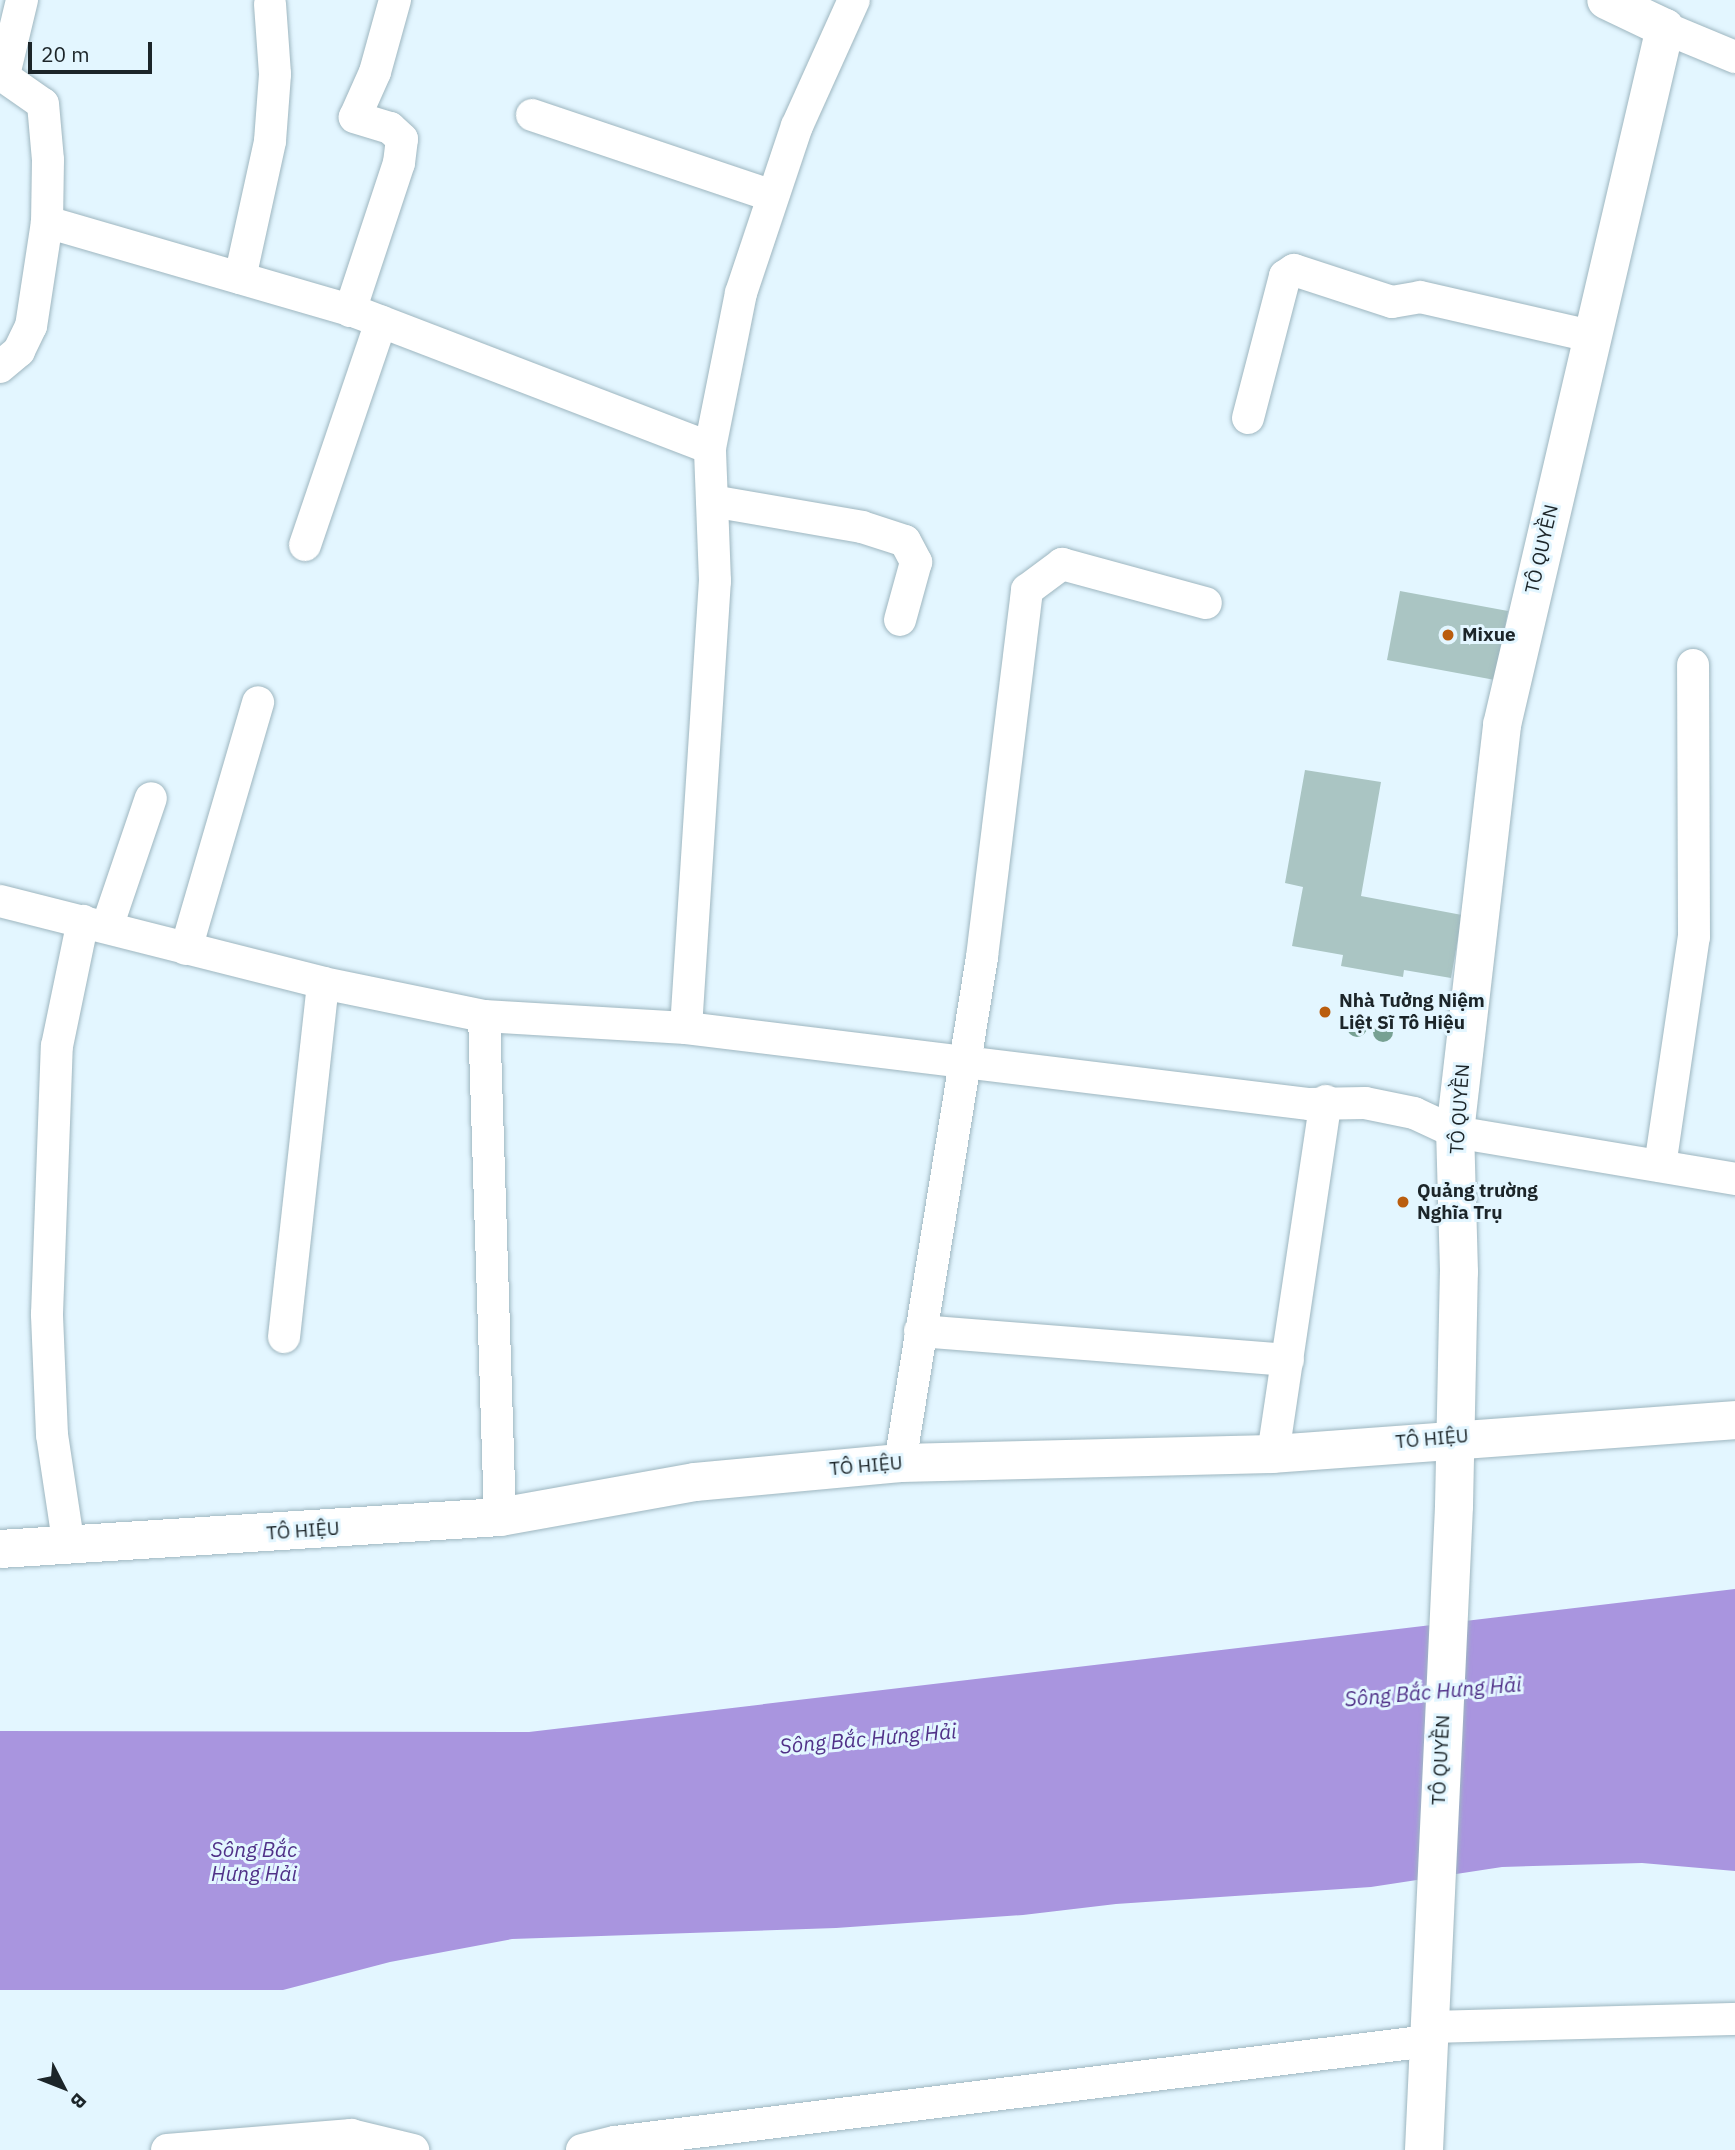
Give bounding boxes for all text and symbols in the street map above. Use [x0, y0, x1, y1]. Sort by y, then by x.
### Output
scale bar [32, 28, 156, 72]
text: 20 m [41, 40, 90, 68]
street label: TÔ QUYỀN [1521, 502, 1563, 596]
place label: Mixue [1462, 624, 1516, 646]
marker: Mixue [1440, 627, 1456, 643]
place label: Nhà Tưởng Niệm Liệt Sĩ Tô Hiệu [1339, 990, 1485, 1034]
marker: Nhà Tưởng Niệm Liệt Sĩ Tô Hiệu [1317, 1004, 1333, 1020]
street label: TÔ QUYỀN [1445, 1063, 1475, 1155]
place label: Quảng trường Nghĩa Trụ [1417, 1180, 1538, 1224]
marker: Quảng trường Nghĩa Trụ [1395, 1194, 1411, 1210]
street label: TÔ HIỆU [1394, 1424, 1470, 1454]
street label: TÔ HIỆU [828, 1451, 904, 1481]
street label: TÔ HIỆU [266, 1517, 340, 1545]
water label: Sông Bắc Hưng Hải [1343, 1671, 1523, 1711]
street label: TÔ QUYỀN [1427, 1714, 1455, 1806]
water label: Sông Bắc Hưng Hải [778, 1718, 958, 1758]
water label: Sông Bắc Hưng Hải [211, 1836, 297, 1886]
north arrow [28, 2052, 98, 2122]
text: B [65, 2088, 92, 2114]

